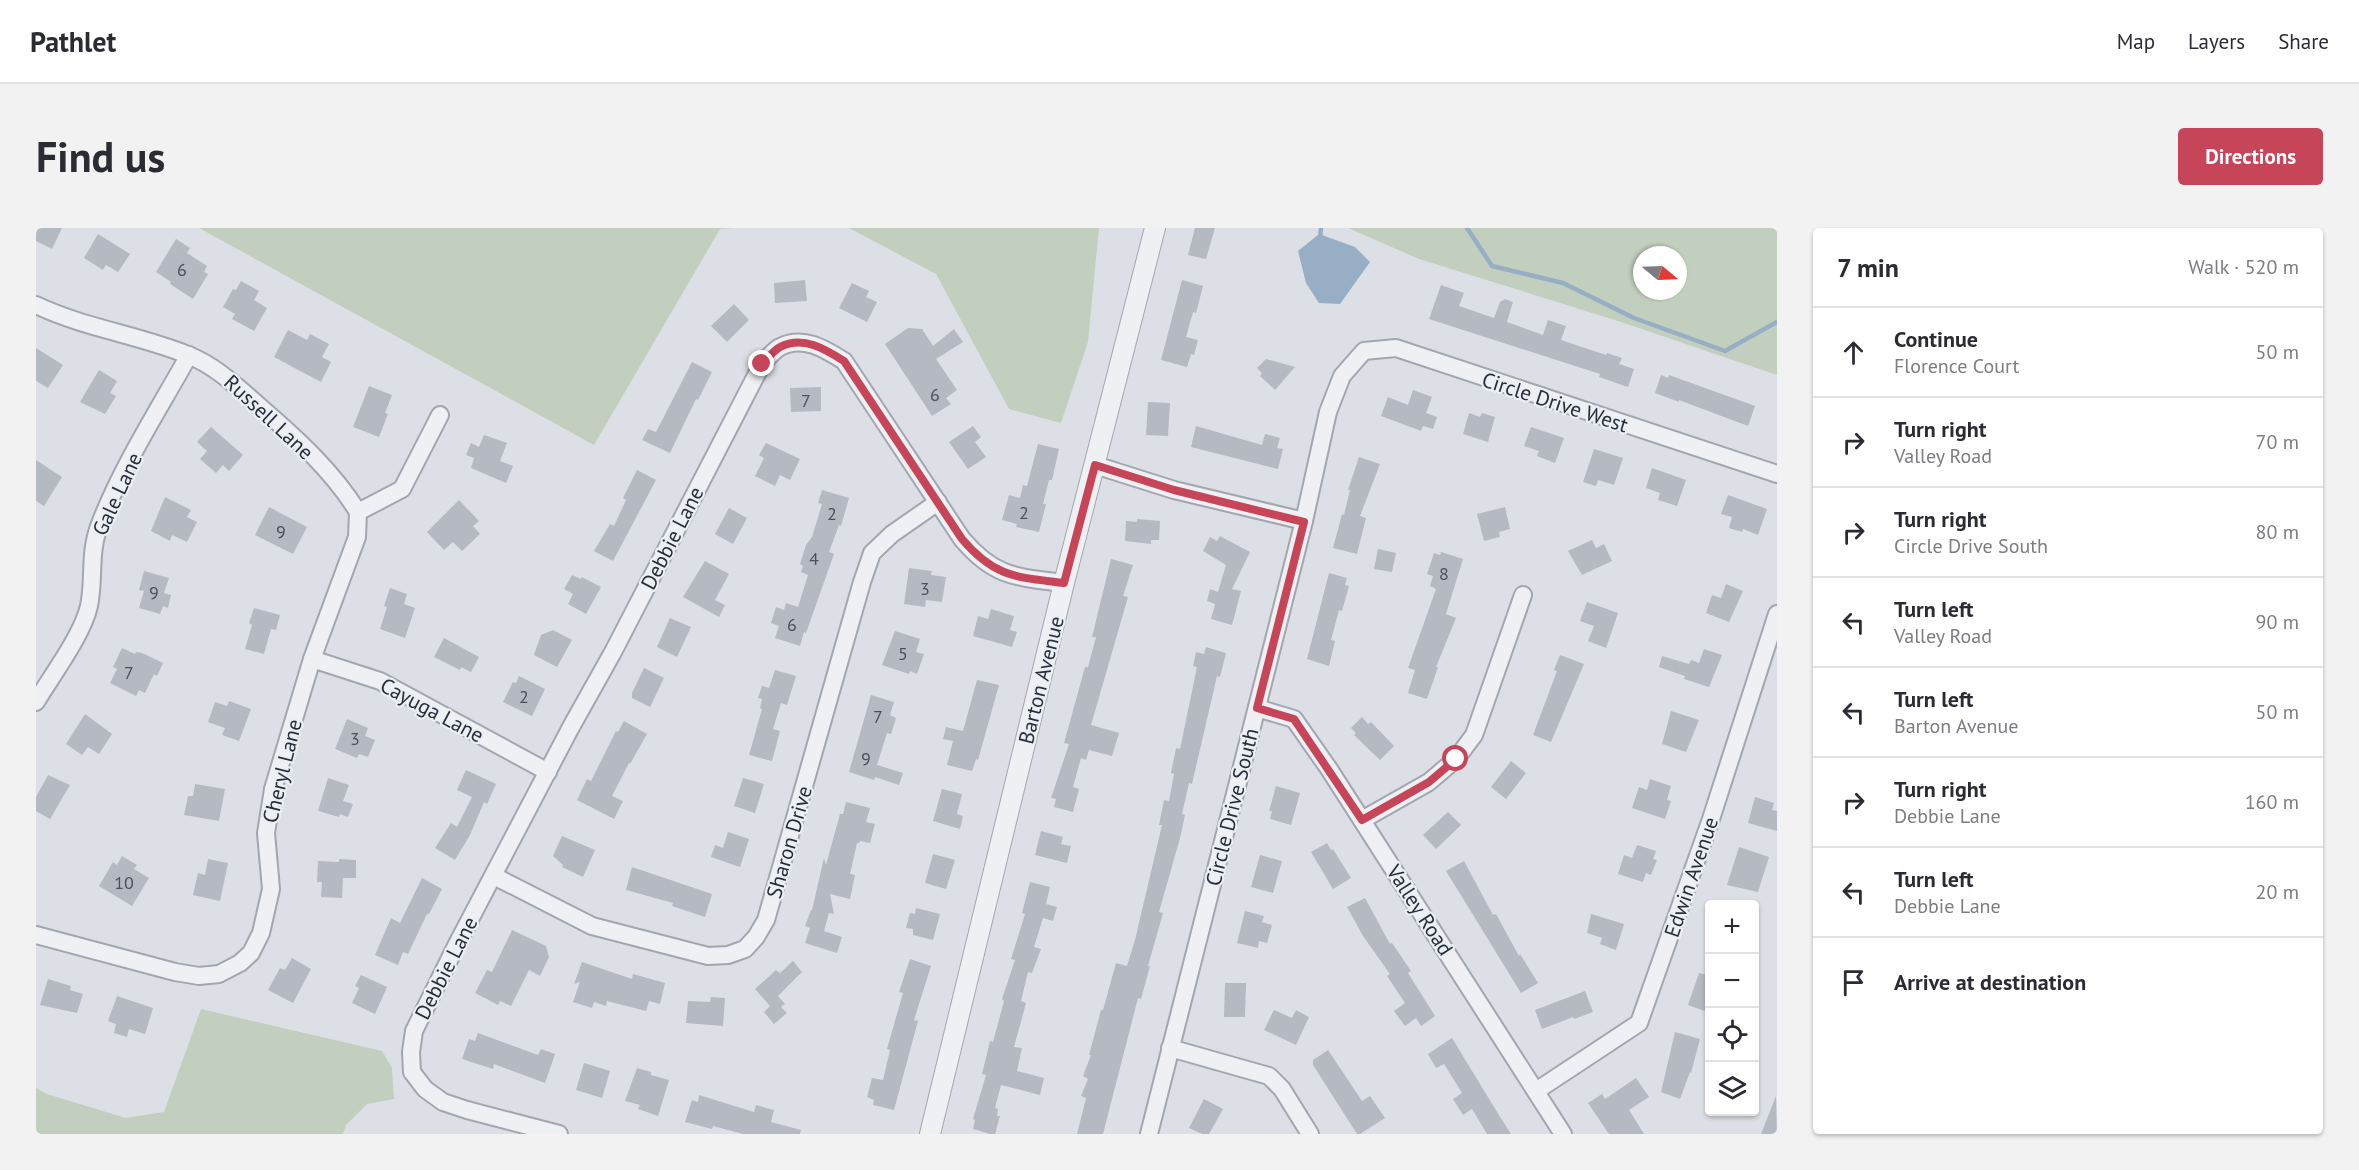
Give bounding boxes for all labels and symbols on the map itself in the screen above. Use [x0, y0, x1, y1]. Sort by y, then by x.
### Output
north arrow [1633, 246, 1687, 300]
house number: 6 [177, 258, 187, 281]
route end [748, 350, 774, 376]
street label: Circle Drive West [1479, 366, 1631, 438]
street label: Russell Lane [219, 369, 319, 465]
house number: 6 [930, 383, 940, 406]
house number: 7 [801, 389, 811, 412]
street label: Gale Lane [86, 448, 148, 540]
street label: Debbie Lane [635, 482, 709, 594]
house number: 2 [1019, 501, 1029, 524]
house number: 2 [827, 502, 837, 525]
house number: 9 [276, 520, 286, 543]
house number: 4 [809, 547, 819, 570]
house number: 8 [1439, 562, 1449, 585]
house number: 3 [920, 577, 930, 600]
house number: 9 [149, 581, 159, 604]
house number: 6 [787, 613, 797, 636]
street label: Barton Avenue [1012, 613, 1070, 747]
house number: 5 [898, 642, 908, 665]
house number: 7 [124, 661, 134, 684]
street label: Cayuga Lane [376, 671, 488, 749]
house number: 2 [519, 685, 529, 708]
house number: 7 [873, 705, 883, 728]
street label: Cheryl Lane [256, 716, 308, 826]
street label: Circle Drive South [1199, 725, 1265, 889]
house number: 3 [350, 727, 360, 750]
route start [1442, 745, 1468, 771]
house number: 9 [861, 747, 871, 770]
street label: Sharon Drive [760, 783, 818, 901]
street label: Edwin Avenue [1658, 813, 1724, 941]
street label: Valley Road [1380, 859, 1459, 960]
house number: 10 [114, 871, 134, 894]
street label: Debbie Lane [409, 912, 483, 1024]

